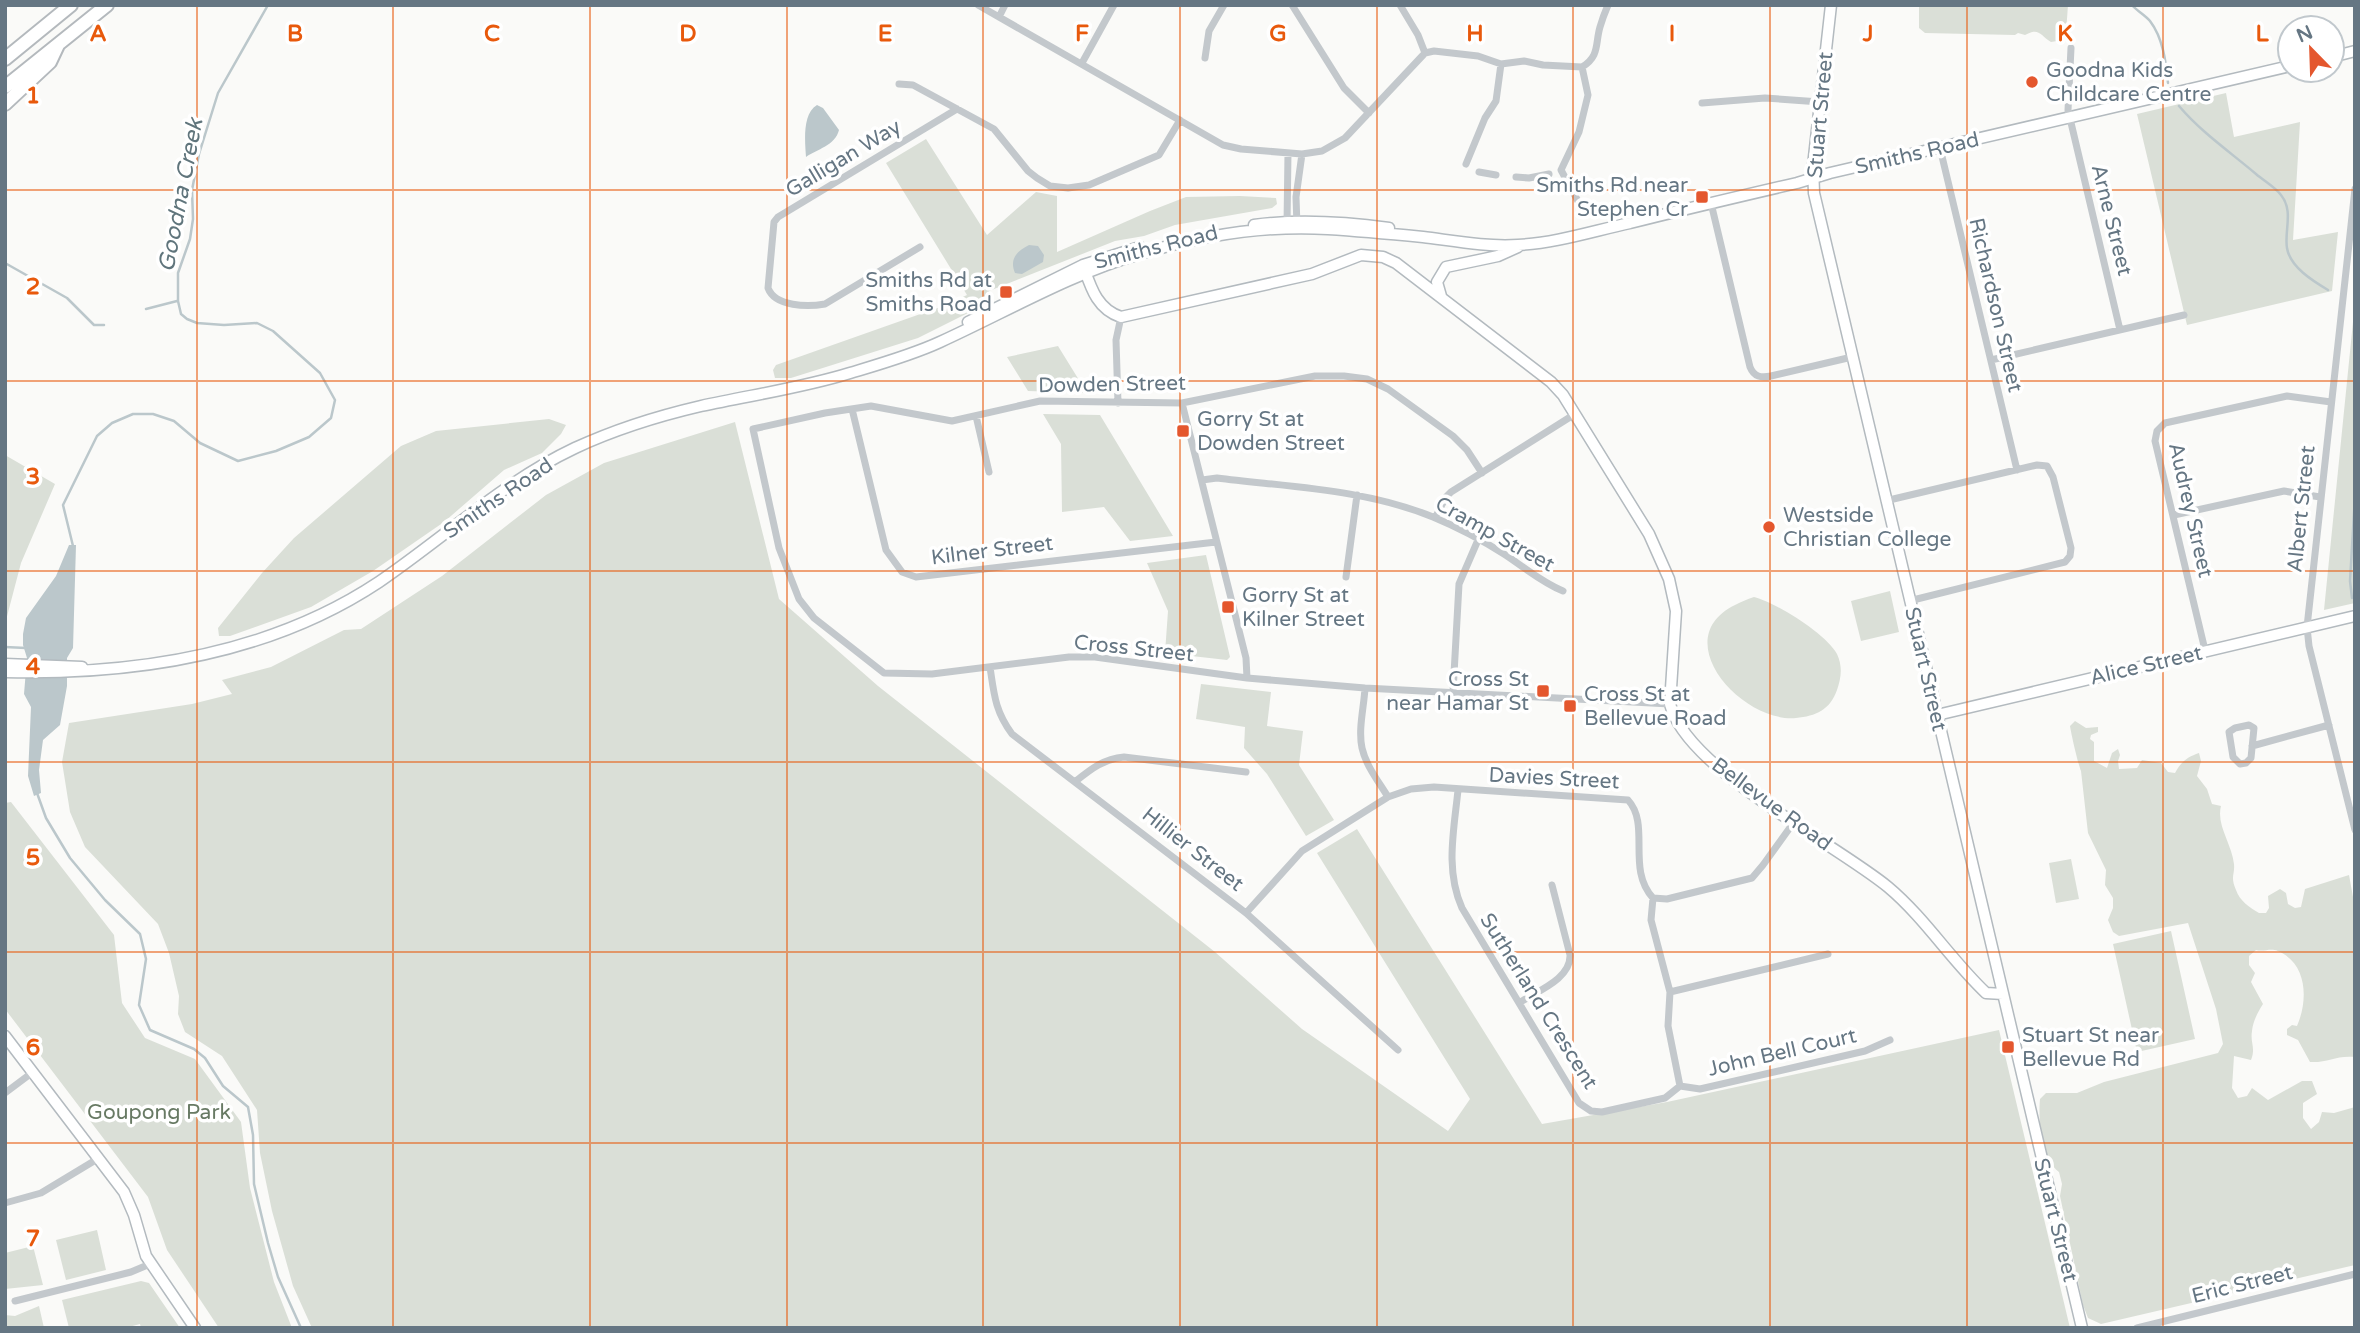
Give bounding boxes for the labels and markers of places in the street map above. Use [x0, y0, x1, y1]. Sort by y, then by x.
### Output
place label: Goodna Kids Childcare Centre [2046, 58, 2212, 107]
marker: Goodna Kids Childcare Centre [2024, 74, 2040, 90]
place label: Smiths Rd near Stephen Cr [1536, 173, 1688, 222]
marker: Smiths Rd near Stephen Cr [1694, 189, 1710, 205]
place label: Smiths Rd at Smiths Road [865, 268, 992, 317]
marker: Smiths Rd at Smiths Road [998, 284, 1014, 300]
place label: Gorry St at Dowden Street [1197, 407, 1345, 456]
marker: Gorry St at Dowden Street [1175, 423, 1191, 439]
place label: Westside Christian College [1783, 503, 1952, 552]
marker: Westside Christian College [1761, 519, 1777, 535]
place label: Gorry St at Kilner Street [1242, 583, 1365, 632]
marker: Gorry St at Kilner Street [1220, 599, 1236, 615]
place label: Cross St near Hamar St [1386, 667, 1529, 716]
place label: Cross St at Bellevue Road [1584, 682, 1727, 731]
marker: Cross St near Hamar St [1535, 683, 1551, 699]
marker: Cross St at Bellevue Road [1562, 698, 1578, 714]
place label: Stuart St near Bellevue Rd [2022, 1023, 2159, 1072]
marker: Stuart St near Bellevue Rd [2000, 1039, 2016, 1055]

